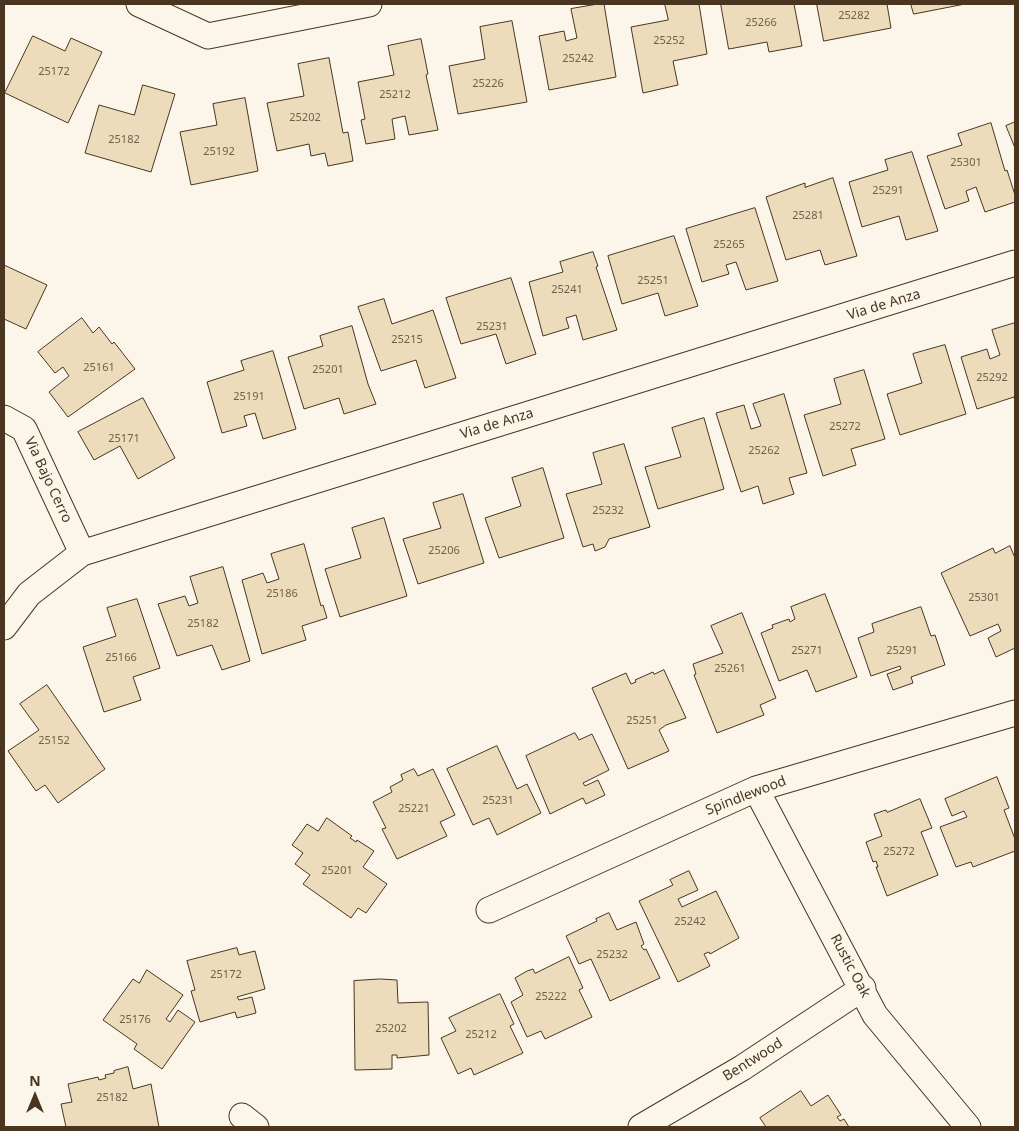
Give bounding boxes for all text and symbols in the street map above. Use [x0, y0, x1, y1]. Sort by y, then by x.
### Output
house number: 25282 [838, 9, 870, 23]
house number: 25266 [745, 16, 777, 30]
house number: 25252 [653, 34, 685, 48]
house number: 25242 [562, 52, 594, 66]
house number: 25172 [38, 65, 70, 79]
house number: 25226 [472, 77, 504, 91]
house number: 25212 [379, 88, 411, 102]
house number: 25202 [289, 111, 321, 125]
house number: 25182 [108, 133, 140, 147]
house number: 25192 [203, 145, 235, 159]
house number: 25301 [950, 156, 982, 170]
house number: 25291 [872, 184, 904, 198]
house number: 25281 [792, 209, 824, 223]
house number: 25265 [713, 238, 745, 252]
house number: 25251 [637, 274, 669, 288]
house number: 25241 [551, 283, 583, 297]
street label: Via de Anza [845, 286, 923, 324]
house number: 25231 [476, 320, 508, 334]
house number: 25215 [391, 333, 423, 347]
house number: 25161 [83, 361, 115, 375]
house number: 25201 [312, 363, 344, 377]
house number: 25292 [976, 371, 1008, 385]
house number: 25191 [233, 390, 265, 404]
street label: Via de Anza [458, 405, 536, 443]
house number: 25272 [829, 420, 861, 434]
house number: 25171 [108, 432, 140, 446]
street label: Via Bajo Cerro [21, 434, 75, 526]
house number: 25262 [748, 444, 780, 458]
house number: 25232 [592, 504, 624, 518]
house number: 25206 [428, 544, 460, 558]
house number: 25186 [266, 587, 298, 601]
house number: 25301 [968, 591, 1000, 605]
house number: 25182 [187, 617, 219, 631]
house number: 25271 [791, 644, 823, 658]
house number: 25291 [886, 644, 918, 658]
house number: 25166 [105, 651, 137, 665]
house number: 25261 [714, 662, 746, 676]
house number: 25251 [626, 714, 658, 728]
house number: 25152 [38, 734, 70, 748]
street label: Spindlewood [703, 773, 789, 819]
house number: 25231 [482, 794, 514, 808]
house number: 25221 [398, 802, 430, 816]
house number: 25272 [883, 845, 915, 859]
house number: 25201 [321, 864, 353, 878]
house number: 25242 [674, 915, 706, 929]
street label: Rustic Oak [826, 931, 874, 1001]
house number: 25232 [596, 948, 628, 962]
house number: 25172 [210, 968, 242, 982]
house number: 25222 [535, 990, 567, 1004]
house number: 25176 [119, 1013, 151, 1027]
house number: 25202 [375, 1022, 407, 1036]
house number: 25212 [465, 1028, 497, 1042]
street label: Bentwood [720, 1035, 786, 1085]
north arrow [10, 1071, 60, 1121]
text: N [29, 1071, 41, 1090]
house number: 25182 [96, 1091, 128, 1105]

